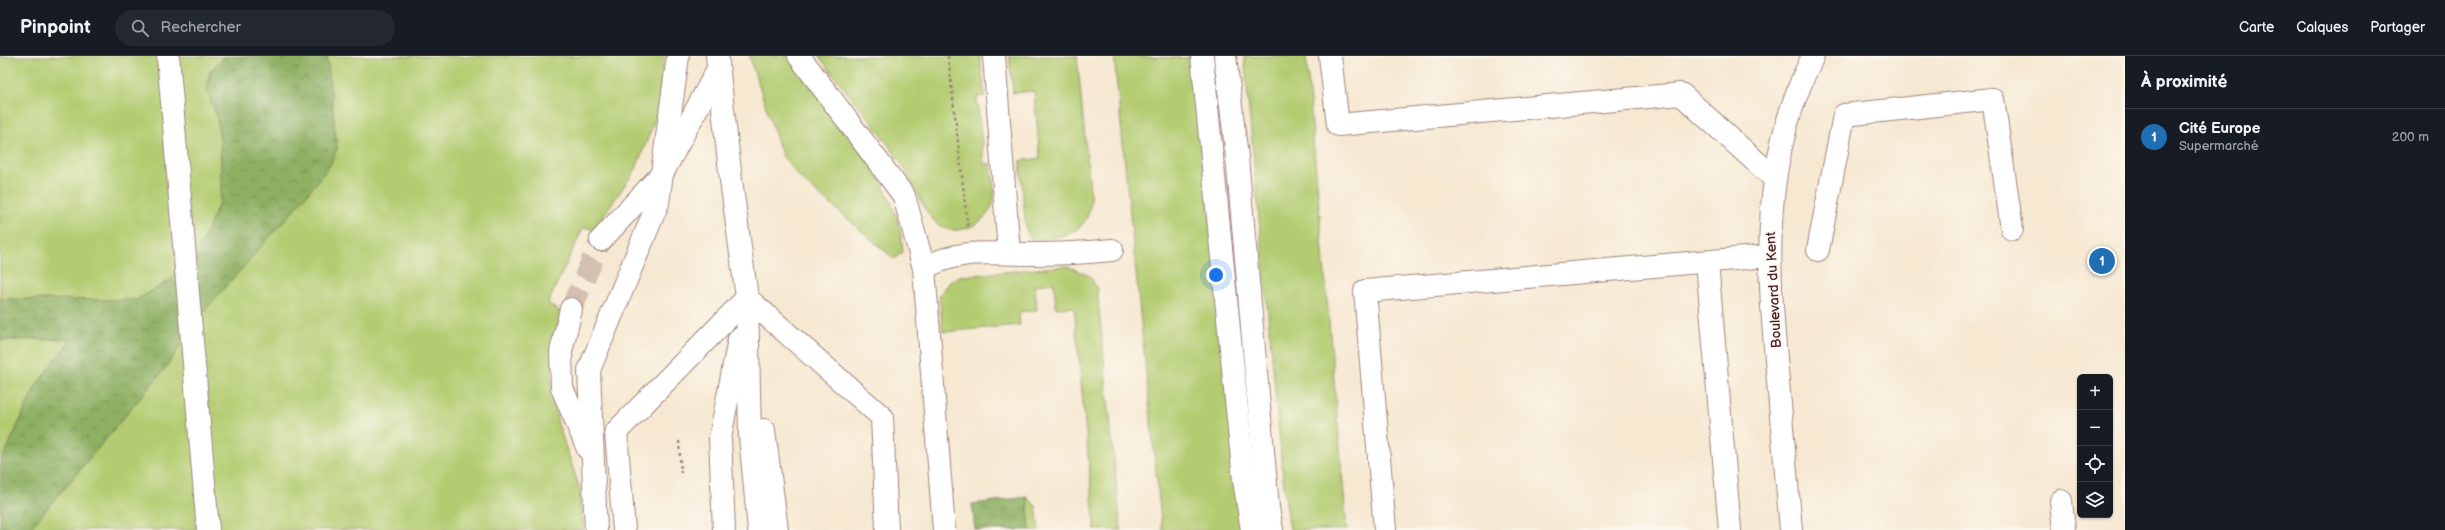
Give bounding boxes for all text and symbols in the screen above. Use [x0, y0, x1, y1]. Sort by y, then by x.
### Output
search box [115, 10, 395, 46]
text: Pinpoint [20, 16, 91, 39]
icon: search [129, 17, 151, 39]
text: Rechercher [161, 18, 241, 37]
text: Carte [2239, 19, 2274, 36]
text: Calques [2296, 19, 2348, 36]
text: Partager [2370, 19, 2425, 36]
text: À proximité [2141, 72, 2227, 92]
text: Cité Europe [2179, 119, 2260, 138]
text: 1 [2151, 129, 2157, 145]
text: 200 m [2392, 129, 2429, 145]
text: Supermarché [2179, 138, 2259, 154]
street label: Boulevard du Kent [1762, 231, 1785, 349]
pin: 1 [2089, 246, 2115, 276]
your location [1206, 265, 1226, 285]
map controls [2077, 374, 2113, 518]
button: + [2077, 374, 2113, 410]
button: − [2077, 410, 2113, 446]
button: locate [2077, 446, 2113, 482]
button: layers [2077, 482, 2113, 518]

